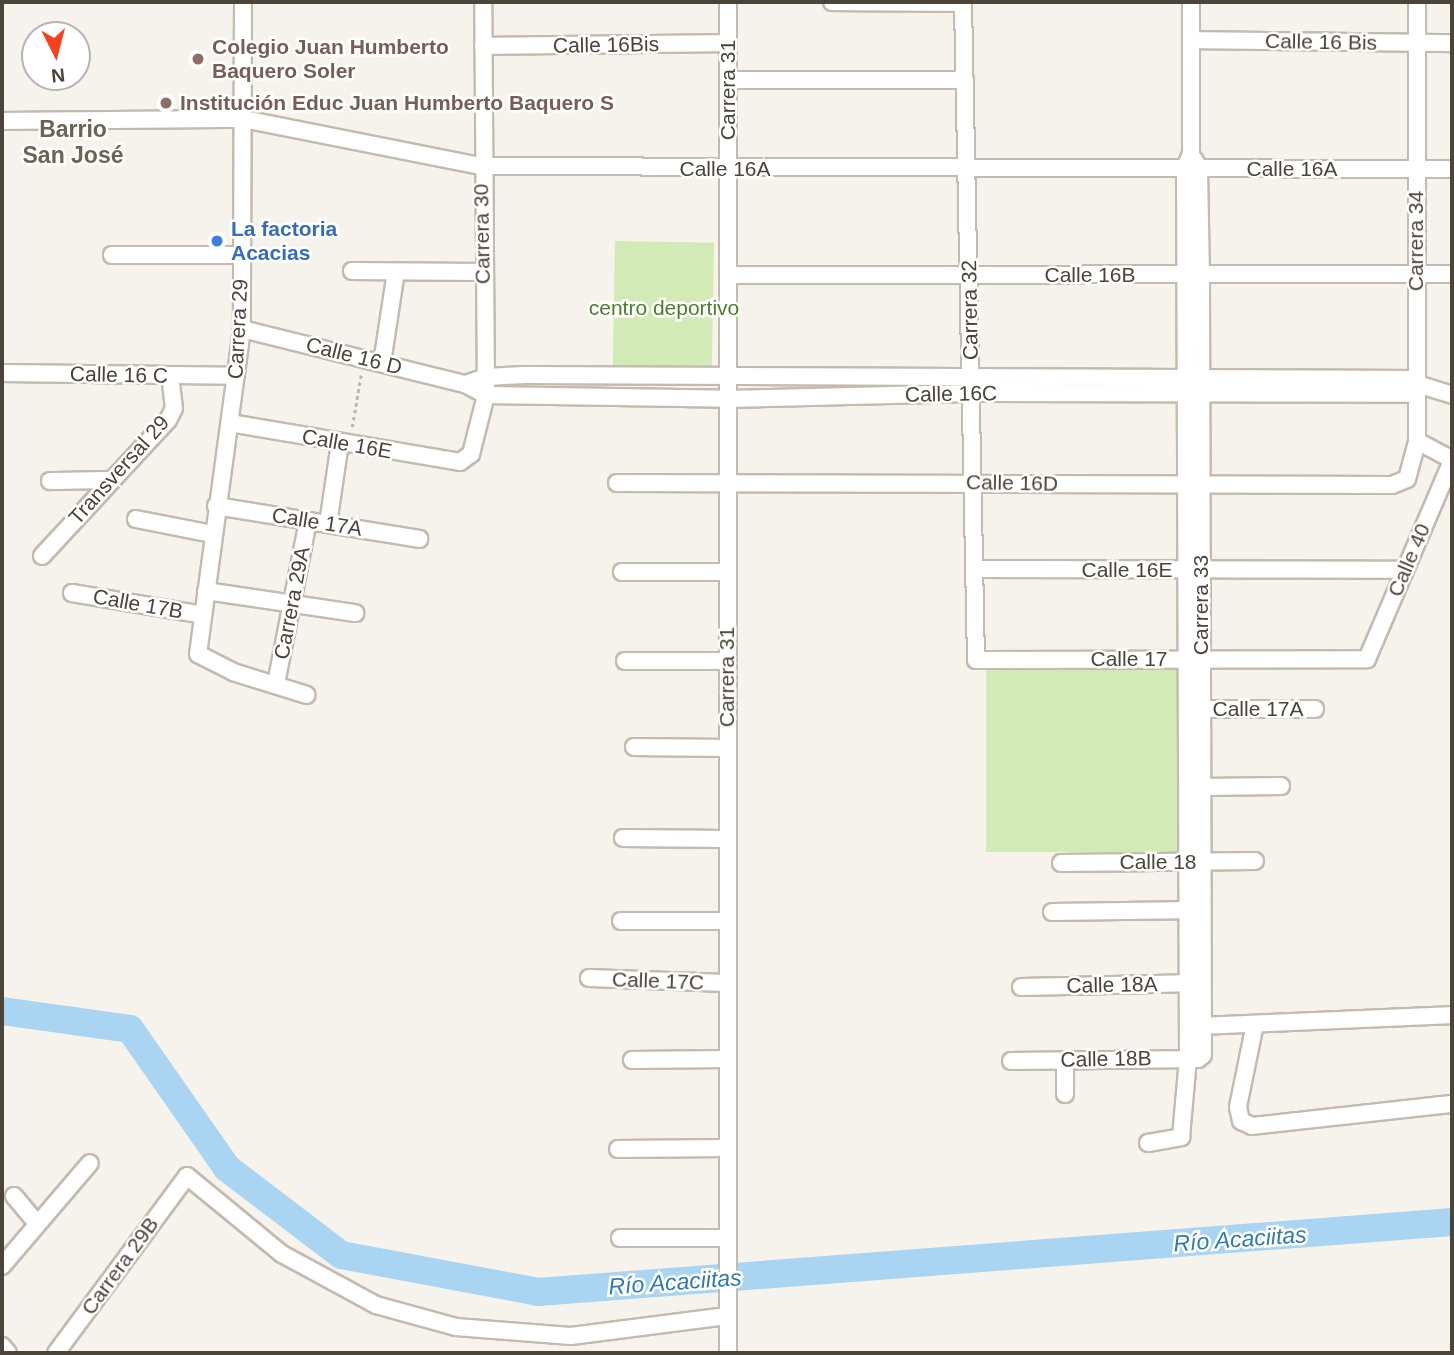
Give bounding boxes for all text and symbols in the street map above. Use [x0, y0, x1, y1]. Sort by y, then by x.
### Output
north arrow [21, 21, 91, 91]
street label: Calle 16 Bis [1265, 28, 1377, 56]
street label: Calle 16Bis [553, 31, 659, 59]
place label: Colegio Juan Humberto Baquero Soler [212, 34, 449, 84]
street label: Carrera 31 [715, 40, 741, 140]
marker: Colegio Juan Humberto Baquero Soler [190, 51, 206, 67]
text: N [50, 64, 66, 87]
place label: Institución Educ Juan Humberto Baquero S [180, 90, 614, 116]
marker: Institución Educ Juan Humberto Baquero S [158, 95, 174, 111]
district label: Barrio San José [23, 115, 123, 169]
street label: Calle 16A [679, 156, 771, 182]
street label: Calle 16A [1246, 156, 1338, 182]
street label: Carrera 30 [469, 184, 495, 284]
street label: Carrera 34 [1403, 191, 1429, 291]
place label: La factoria Acacias [231, 216, 337, 266]
marker: La factoria Acacias [209, 233, 225, 249]
street label: Carrera 32 [957, 260, 983, 360]
street label: Calle 16B [1044, 262, 1136, 288]
street label: Carrera 29 [223, 278, 253, 380]
park label: centro deportivo [589, 295, 739, 321]
street label: Calle 16 D [303, 332, 405, 380]
street label: Calle 16 C [70, 362, 168, 388]
street label: Calle 16C [905, 381, 997, 407]
street label: Transversal 29 [63, 410, 175, 530]
street label: Calle 16E [300, 424, 394, 464]
street label: Calle 16D [966, 470, 1058, 496]
street label: Calle 17A [270, 502, 364, 542]
street label: Calle 40 [1382, 520, 1436, 600]
street label: Carrera 29A [269, 544, 315, 662]
street label: Carrera 33 [1188, 555, 1214, 655]
street label: Calle 16E [1081, 557, 1173, 583]
street label: Calle 17B [91, 584, 185, 624]
street label: Carrera 31 [714, 627, 740, 727]
street label: Calle 17 [1090, 646, 1168, 672]
street label: Calle 17A [1212, 696, 1304, 722]
street label: Calle 18 [1119, 849, 1197, 875]
street label: Calle 17C [611, 967, 705, 995]
street label: Calle 18A [1066, 972, 1158, 998]
street label: Calle 18B [1060, 1046, 1152, 1072]
street label: Carrera 29B [76, 1212, 164, 1320]
water label: Río Acaciitas [1172, 1221, 1308, 1257]
water label: Río Acaciitas [607, 1264, 743, 1300]

